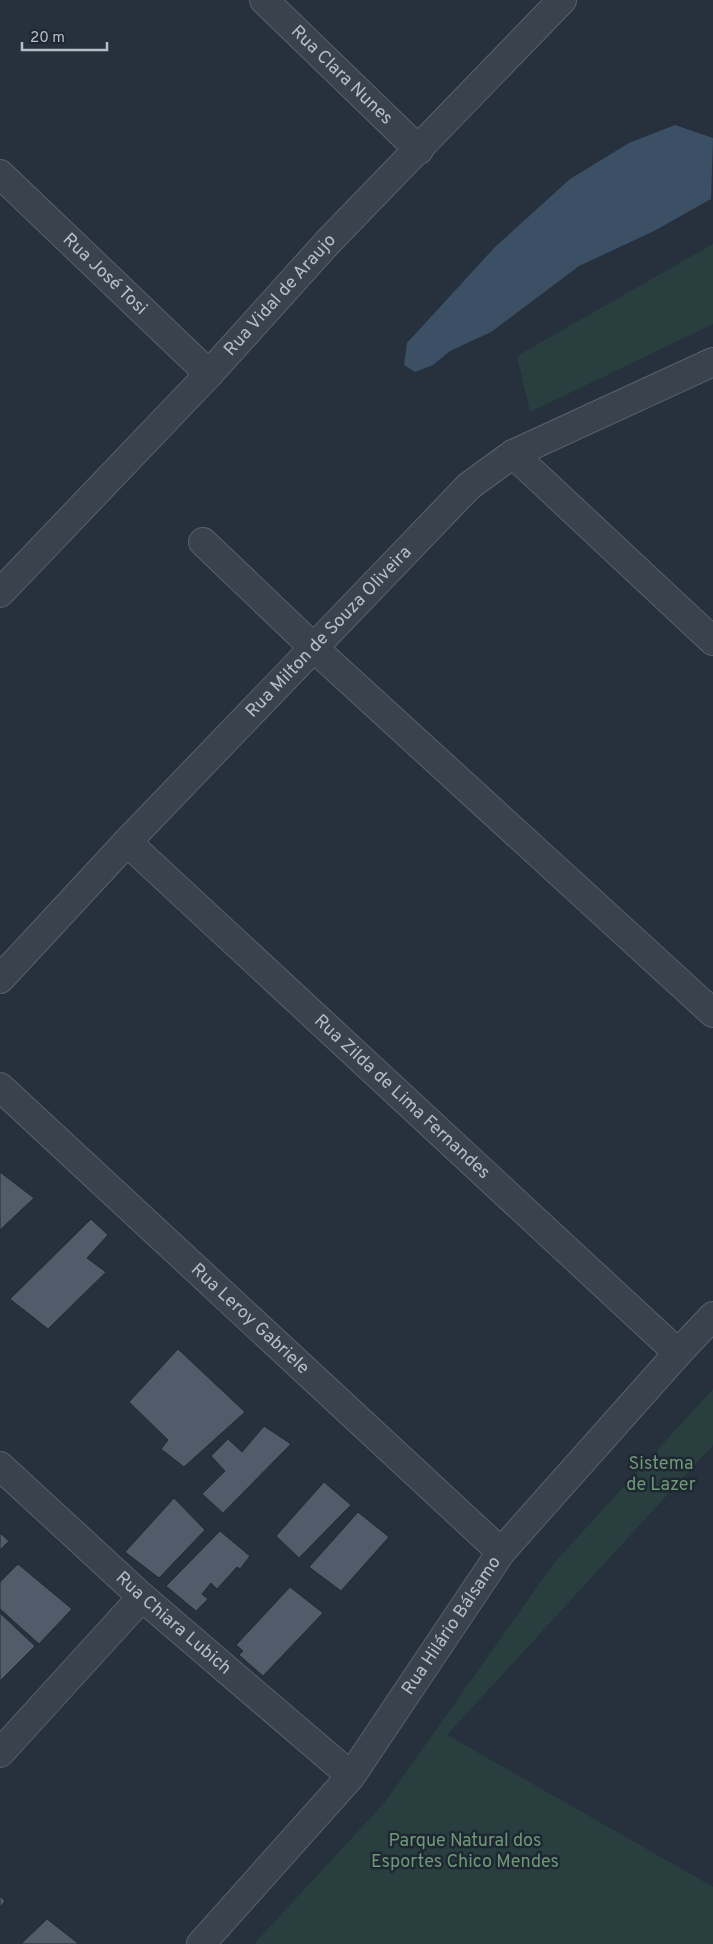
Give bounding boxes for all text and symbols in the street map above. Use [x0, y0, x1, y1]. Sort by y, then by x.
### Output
scale bar [22, 20, 108, 52]
street label: Rua Clara Nunes [286, 20, 398, 130]
text: 20 m [30, 29, 65, 48]
street label: Rua José Tosi [58, 228, 152, 320]
street label: Rua Vidal de Araujo [219, 229, 341, 361]
street label: Rua Milton de Souza Oliveira [241, 541, 417, 723]
street label: Rua Zilda de Lima Fernandes [309, 1010, 495, 1184]
street label: Rua Leroy Gabriele [186, 1258, 314, 1380]
park label: Sistema de Lazer [626, 1453, 696, 1497]
street label: Rua Hilário Bálsamo [397, 1552, 506, 1700]
street label: Rua Chiara Lubich [110, 1567, 236, 1680]
park label: Parque Natural dos Esportes Chico Mendes [371, 1830, 559, 1874]

